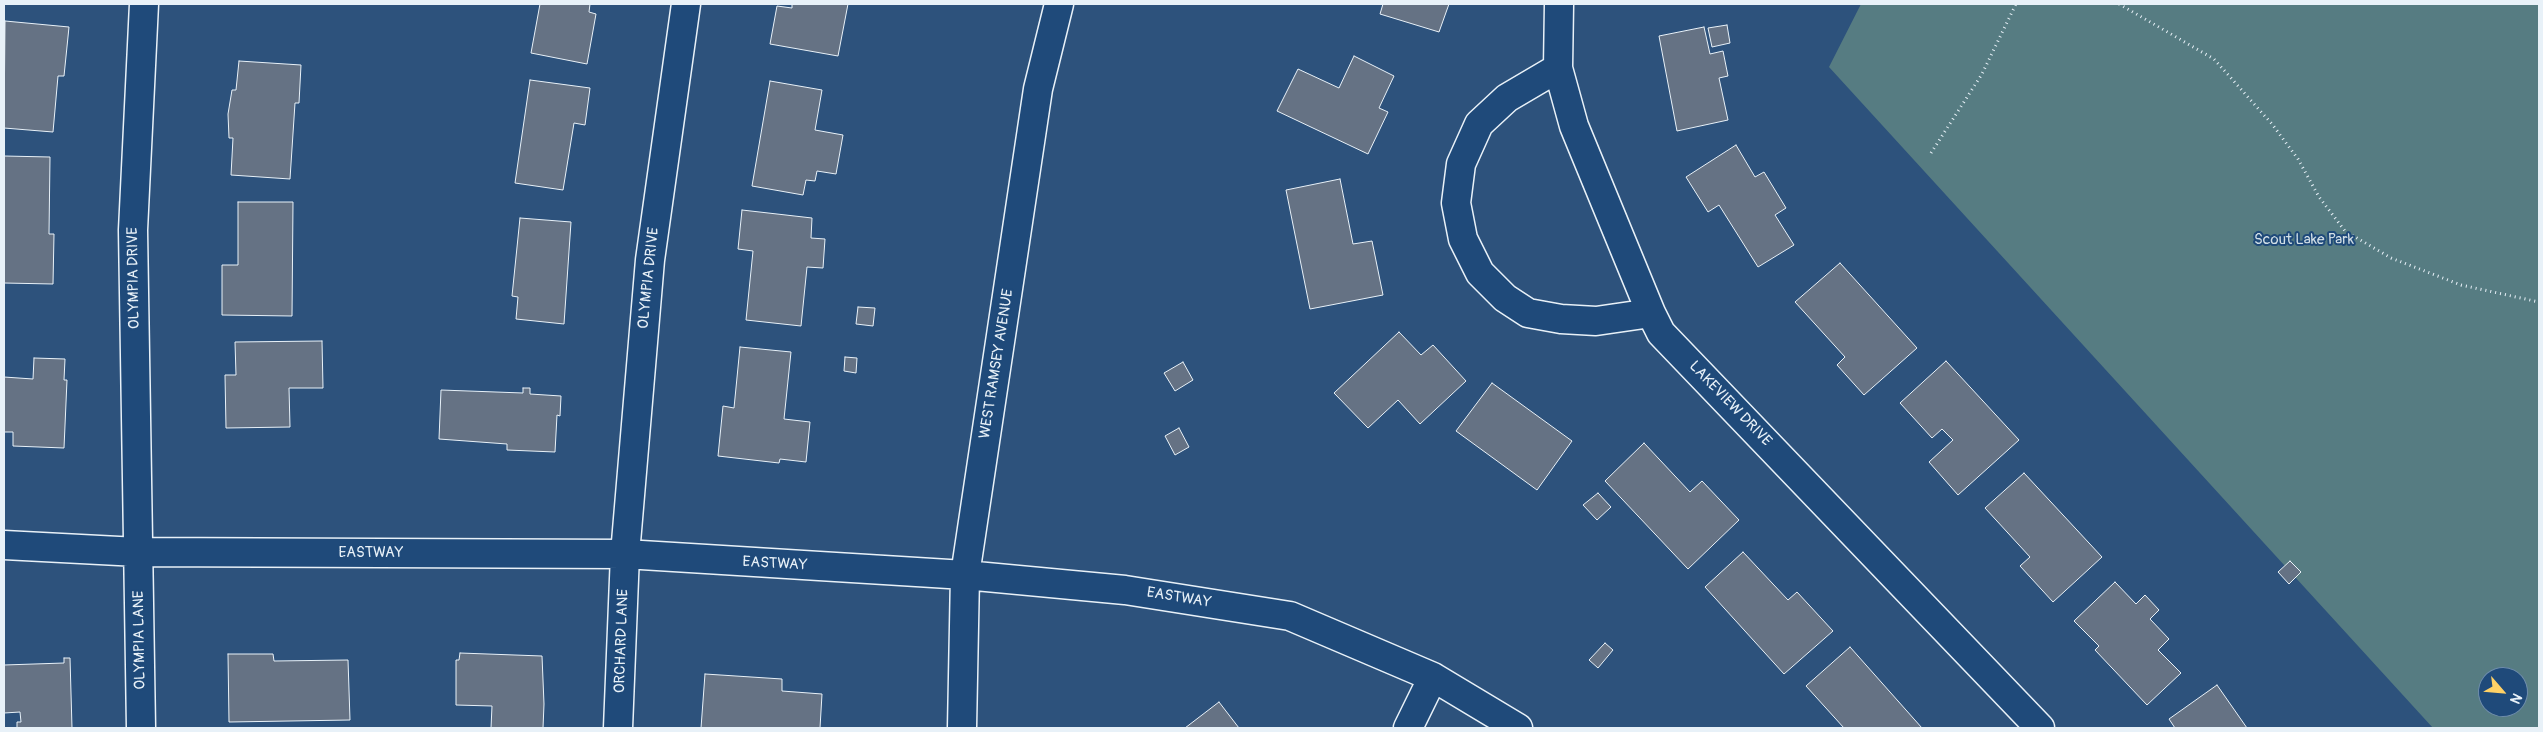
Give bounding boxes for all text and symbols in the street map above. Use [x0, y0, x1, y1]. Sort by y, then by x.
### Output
street label: OLYMPIA DRIVE [635, 226, 663, 330]
street label: OLYMPIA DRIVE [124, 227, 144, 329]
park label: Scout Lake Park [2254, 231, 2354, 249]
street label: WEST RAMSEY AVENUE [976, 288, 1018, 440]
street label: LAKEVIEW DRIVE [1685, 358, 1775, 450]
street label: EASTWAY [339, 544, 403, 562]
street label: EASTWAY [742, 553, 808, 575]
street label: EASTWAY [1146, 584, 1212, 612]
street label: ORCHARD LANE [611, 589, 633, 693]
street label: OLYMPIA LANE [130, 590, 150, 690]
north arrow [2478, 667, 2528, 717]
text: N [2506, 691, 2526, 707]

